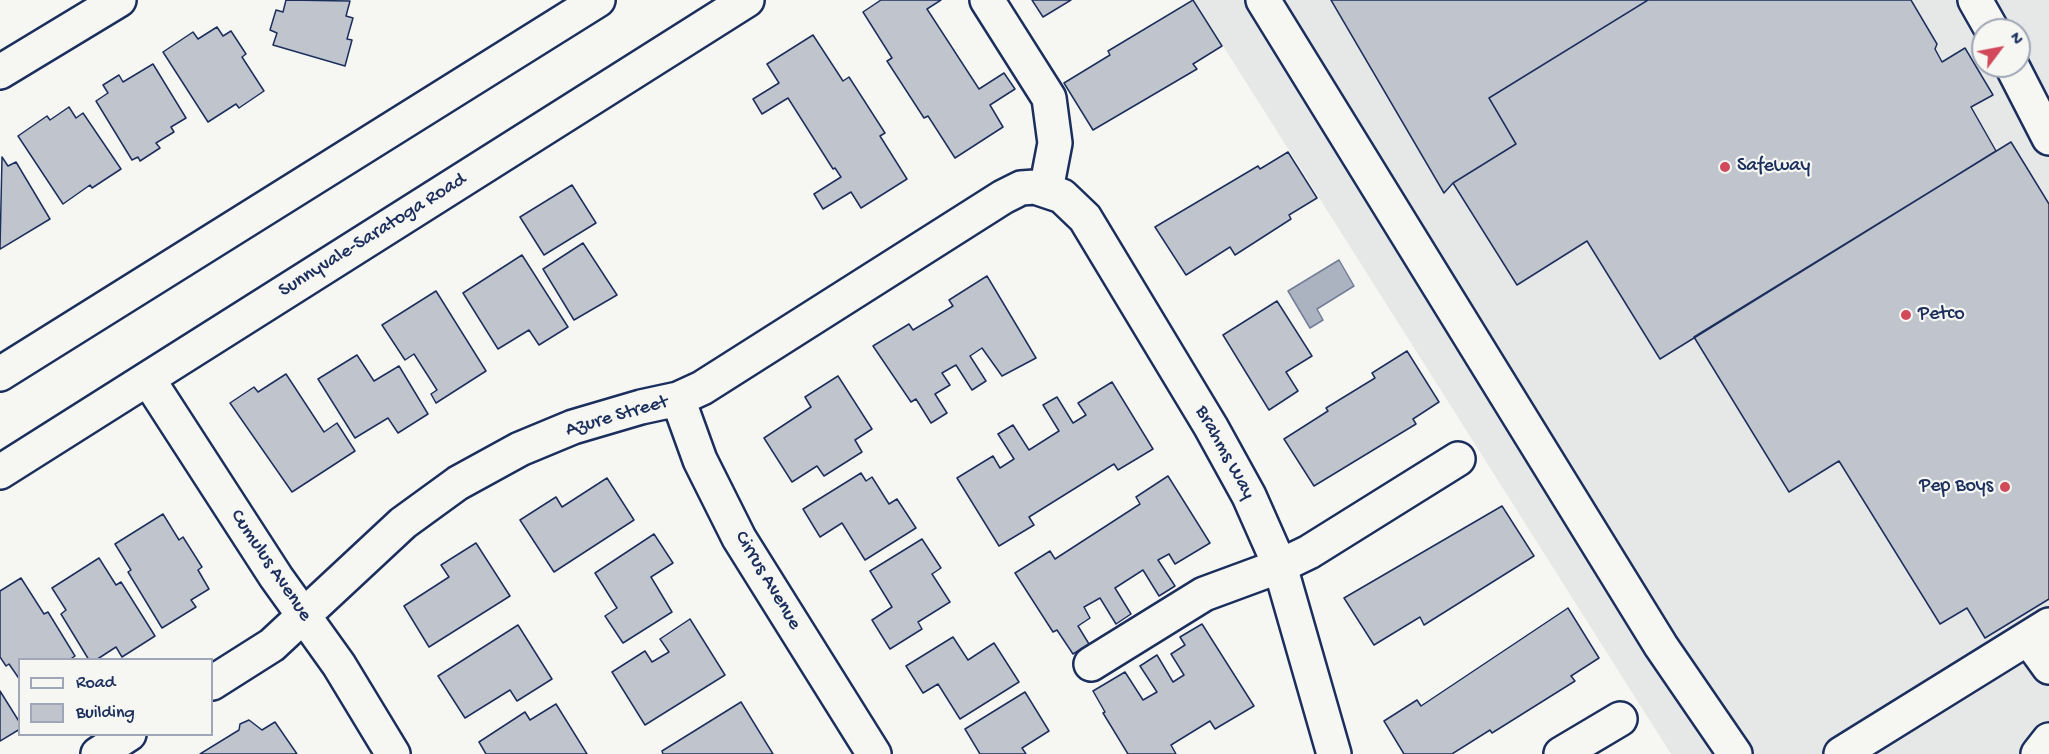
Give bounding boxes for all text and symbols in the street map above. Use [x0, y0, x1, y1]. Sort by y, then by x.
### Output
north arrow [1971, 18, 2031, 78]
text: N [2004, 30, 2026, 49]
place label: Safeway [1737, 155, 1810, 179]
marker: Safeway [1718, 160, 1732, 174]
street label: Sunnyvale-Saratoga Road [275, 168, 471, 304]
place label: Petco [1918, 303, 1965, 327]
marker: Petco [1899, 308, 1913, 322]
street label: Azure Street [563, 391, 671, 443]
street label: Brahms Way [1188, 402, 1260, 504]
place label: Pep Boys [1919, 475, 1993, 499]
marker: Pep Boys [1998, 480, 2012, 494]
street label: Cumulus Avenue [224, 505, 316, 627]
street label: Cirrus Avenue [728, 527, 806, 635]
legend [18, 658, 213, 736]
text: Road [76, 673, 115, 694]
text: Building [76, 703, 135, 724]

